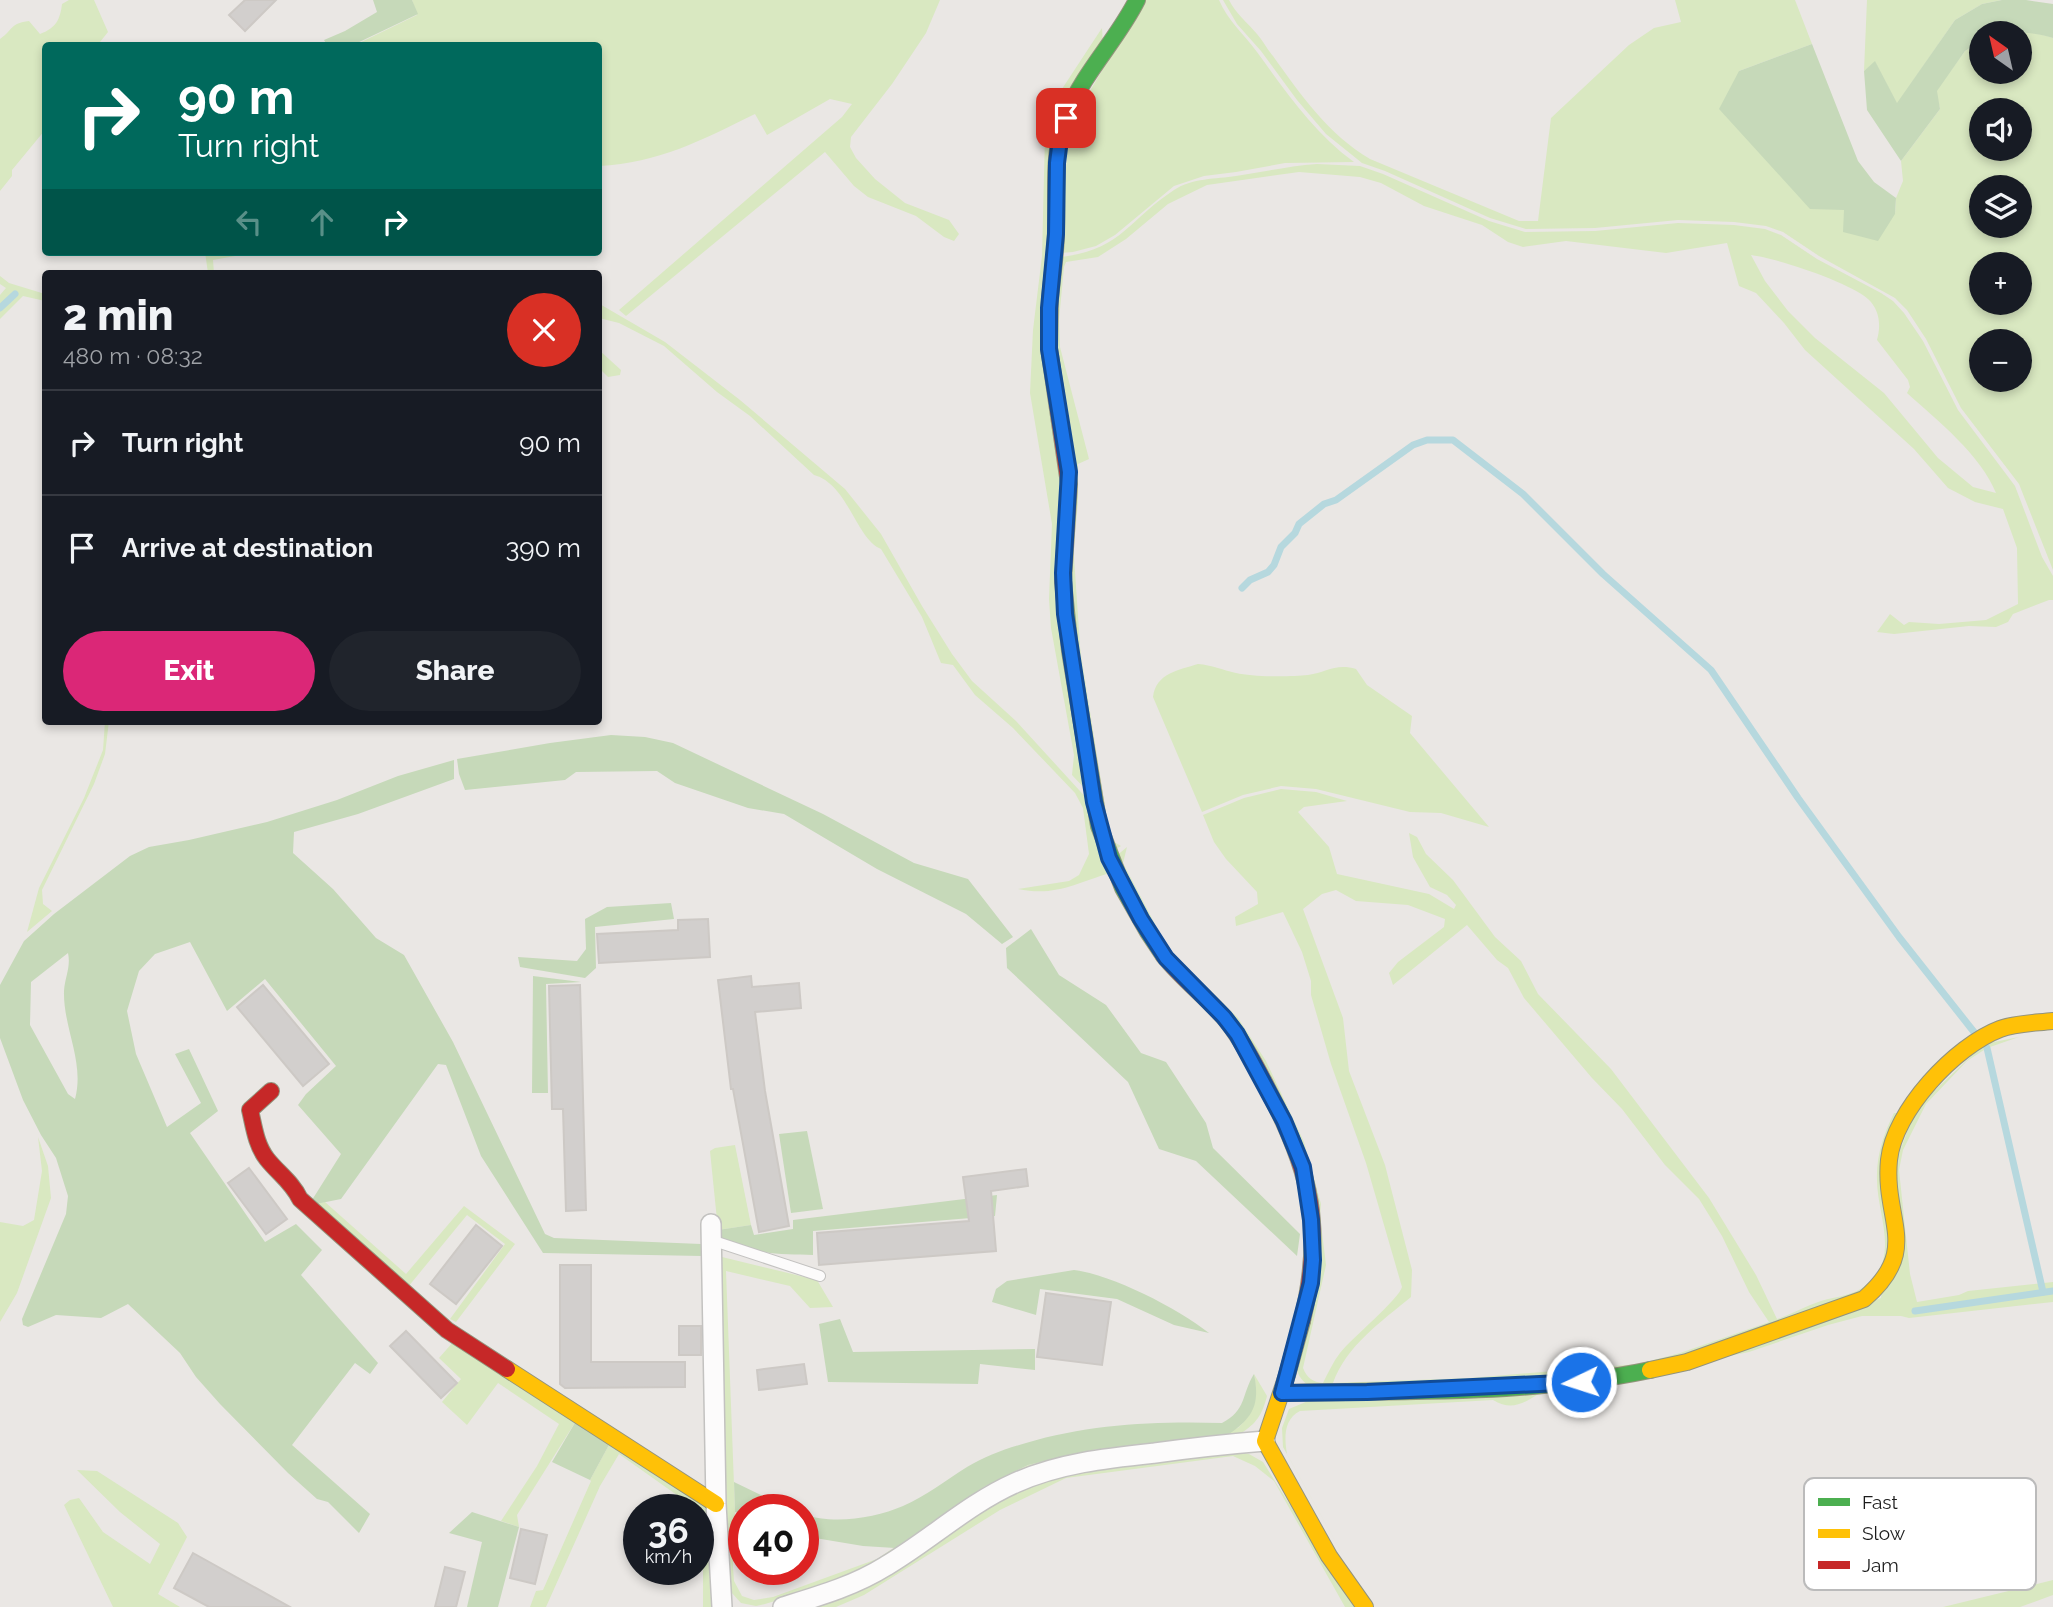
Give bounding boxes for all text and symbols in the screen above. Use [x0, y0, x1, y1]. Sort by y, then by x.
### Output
north arrow [1969, 21, 2032, 84]
map controls [1969, 21, 2032, 392]
text: 90 m [178, 68, 294, 125]
icon: right [63, 70, 154, 161]
pin [1036, 88, 1096, 148]
button: sound [1969, 98, 2032, 161]
icon: arrive [1047, 99, 1085, 137]
text: Turn right [178, 127, 319, 164]
button: layers [1969, 175, 2032, 238]
icon: left [230, 203, 268, 241]
icon: ahead [303, 203, 341, 241]
icon: right [376, 203, 414, 241]
button: + [1969, 252, 2032, 315]
text: 2 min [63, 291, 173, 340]
button: close [507, 293, 581, 367]
button: − [1969, 329, 2032, 392]
text: 480 m · 08:32 [63, 342, 203, 369]
icon: right [63, 424, 101, 462]
text: Turn right [122, 428, 243, 458]
text: 90 m [519, 428, 581, 458]
icon: arrive [63, 529, 101, 567]
text: Arrive at destination [122, 533, 373, 563]
text: 390 m [505, 533, 581, 563]
button: Exit [63, 631, 315, 711]
button: Share [329, 631, 581, 711]
position arrow [1544, 1345, 1618, 1419]
legend [1804, 1478, 2036, 1590]
text: Fast [1862, 1491, 1898, 1513]
speed limit sign: 40 [728, 1494, 819, 1585]
text: 36 [648, 1510, 689, 1551]
text: Slow [1862, 1522, 1906, 1544]
text: km/h [645, 1546, 692, 1567]
text: Jam [1862, 1554, 1899, 1576]

